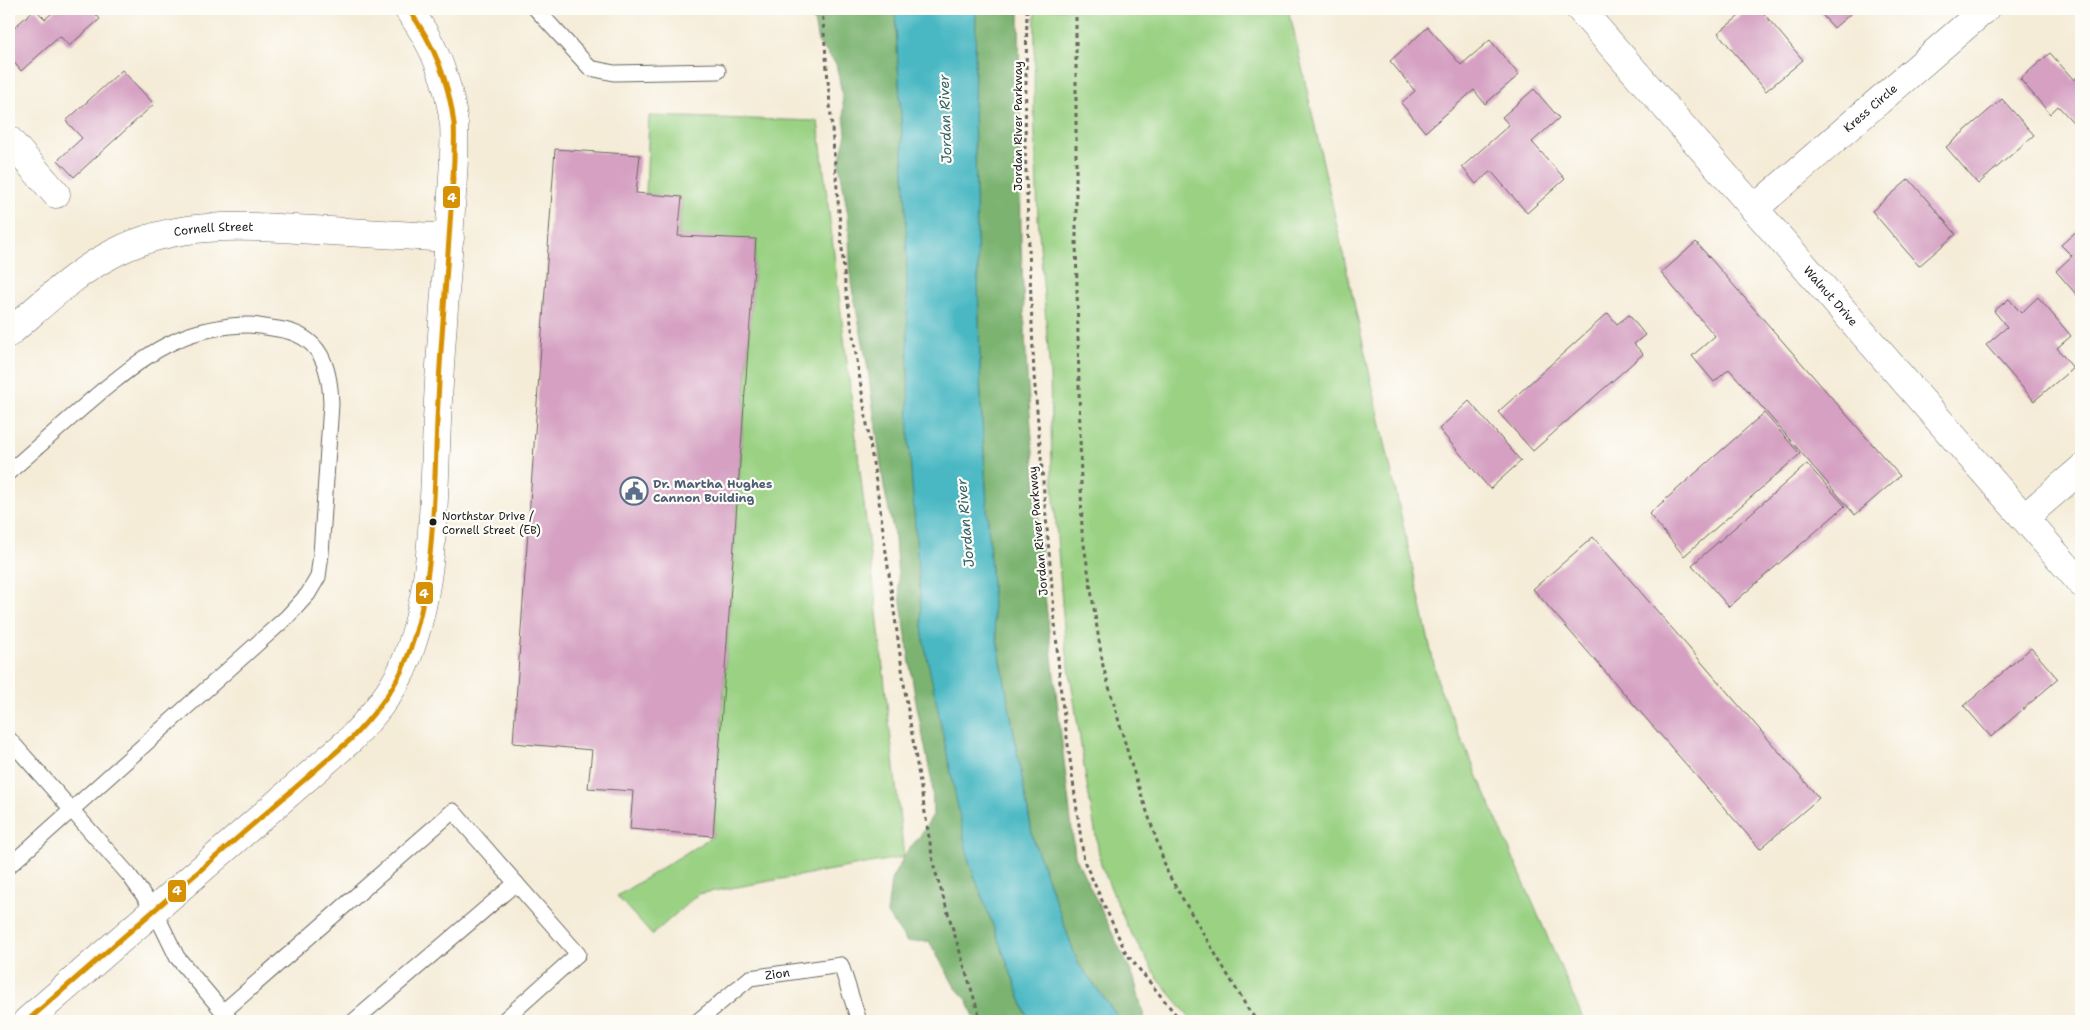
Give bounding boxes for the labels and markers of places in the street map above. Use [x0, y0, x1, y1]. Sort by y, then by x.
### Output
public building icon: Dr. Martha Hughes Cannon Building [619, 476, 649, 506]
place label: Dr. Martha Hughes Cannon Building [653, 476, 772, 506]
place label: Northstar Drive / Cornell Street (EB) [442, 509, 541, 538]
marker: Northstar Drive / Cornell Street (EB) [428, 517, 438, 527]

